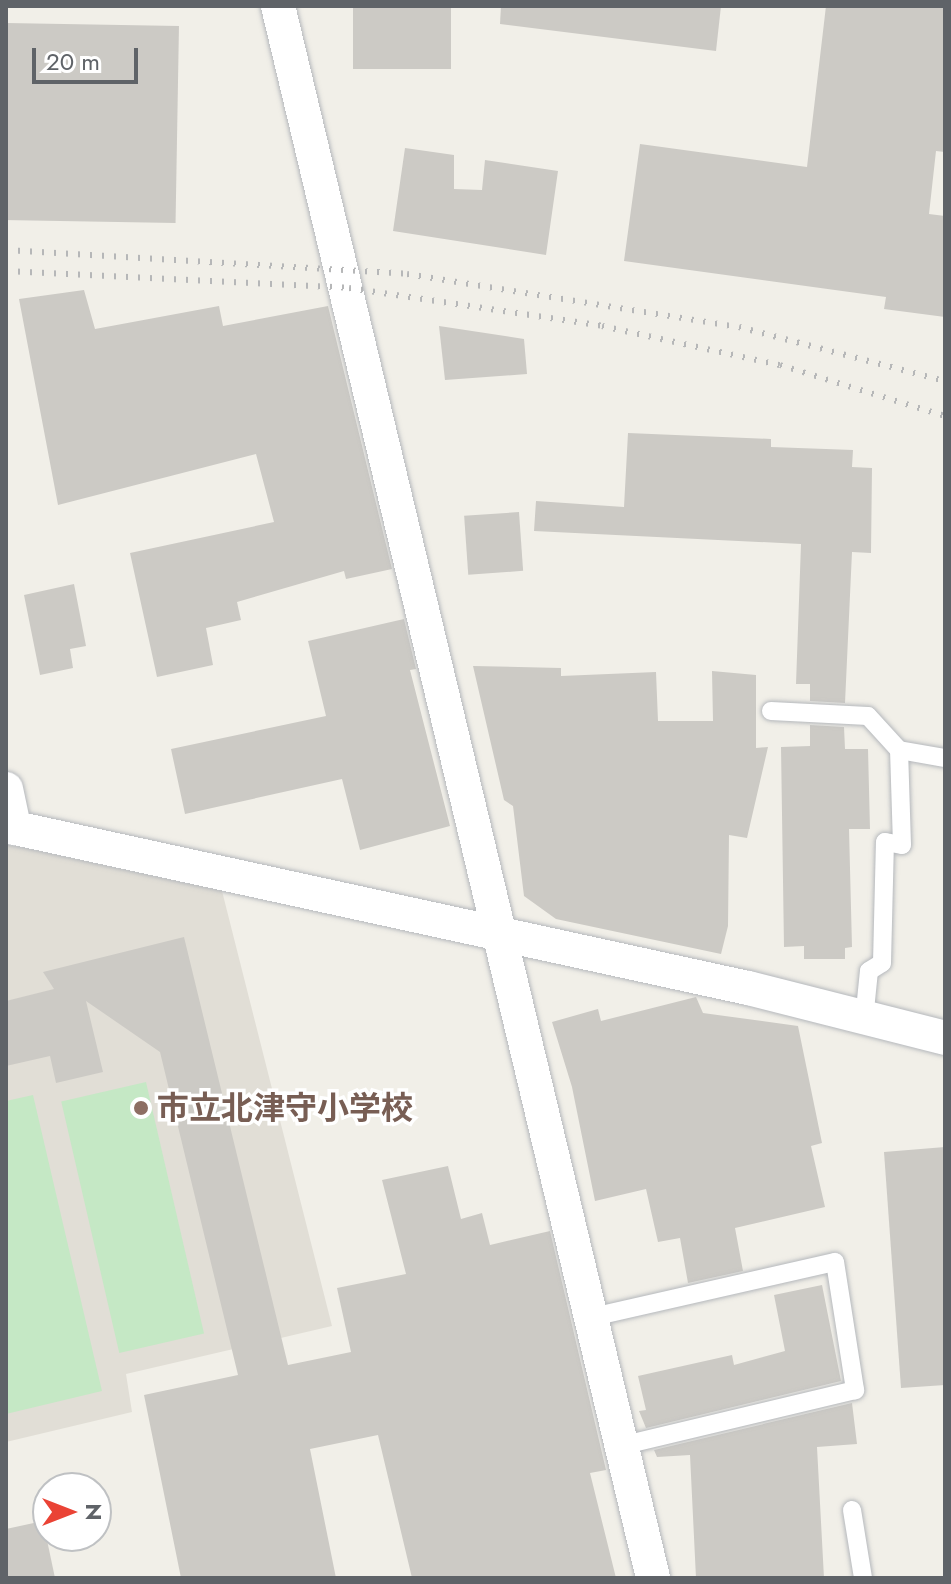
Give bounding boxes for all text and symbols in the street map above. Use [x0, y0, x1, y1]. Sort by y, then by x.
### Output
scale bar [36, 32, 142, 82]
text: 20 m [46, 44, 100, 79]
place label: 市立北津守小学校 [157, 1089, 413, 1127]
marker: 市立北津守小学校 [132, 1099, 150, 1117]
north arrow [32, 1472, 112, 1552]
text: N [78, 1503, 110, 1521]

